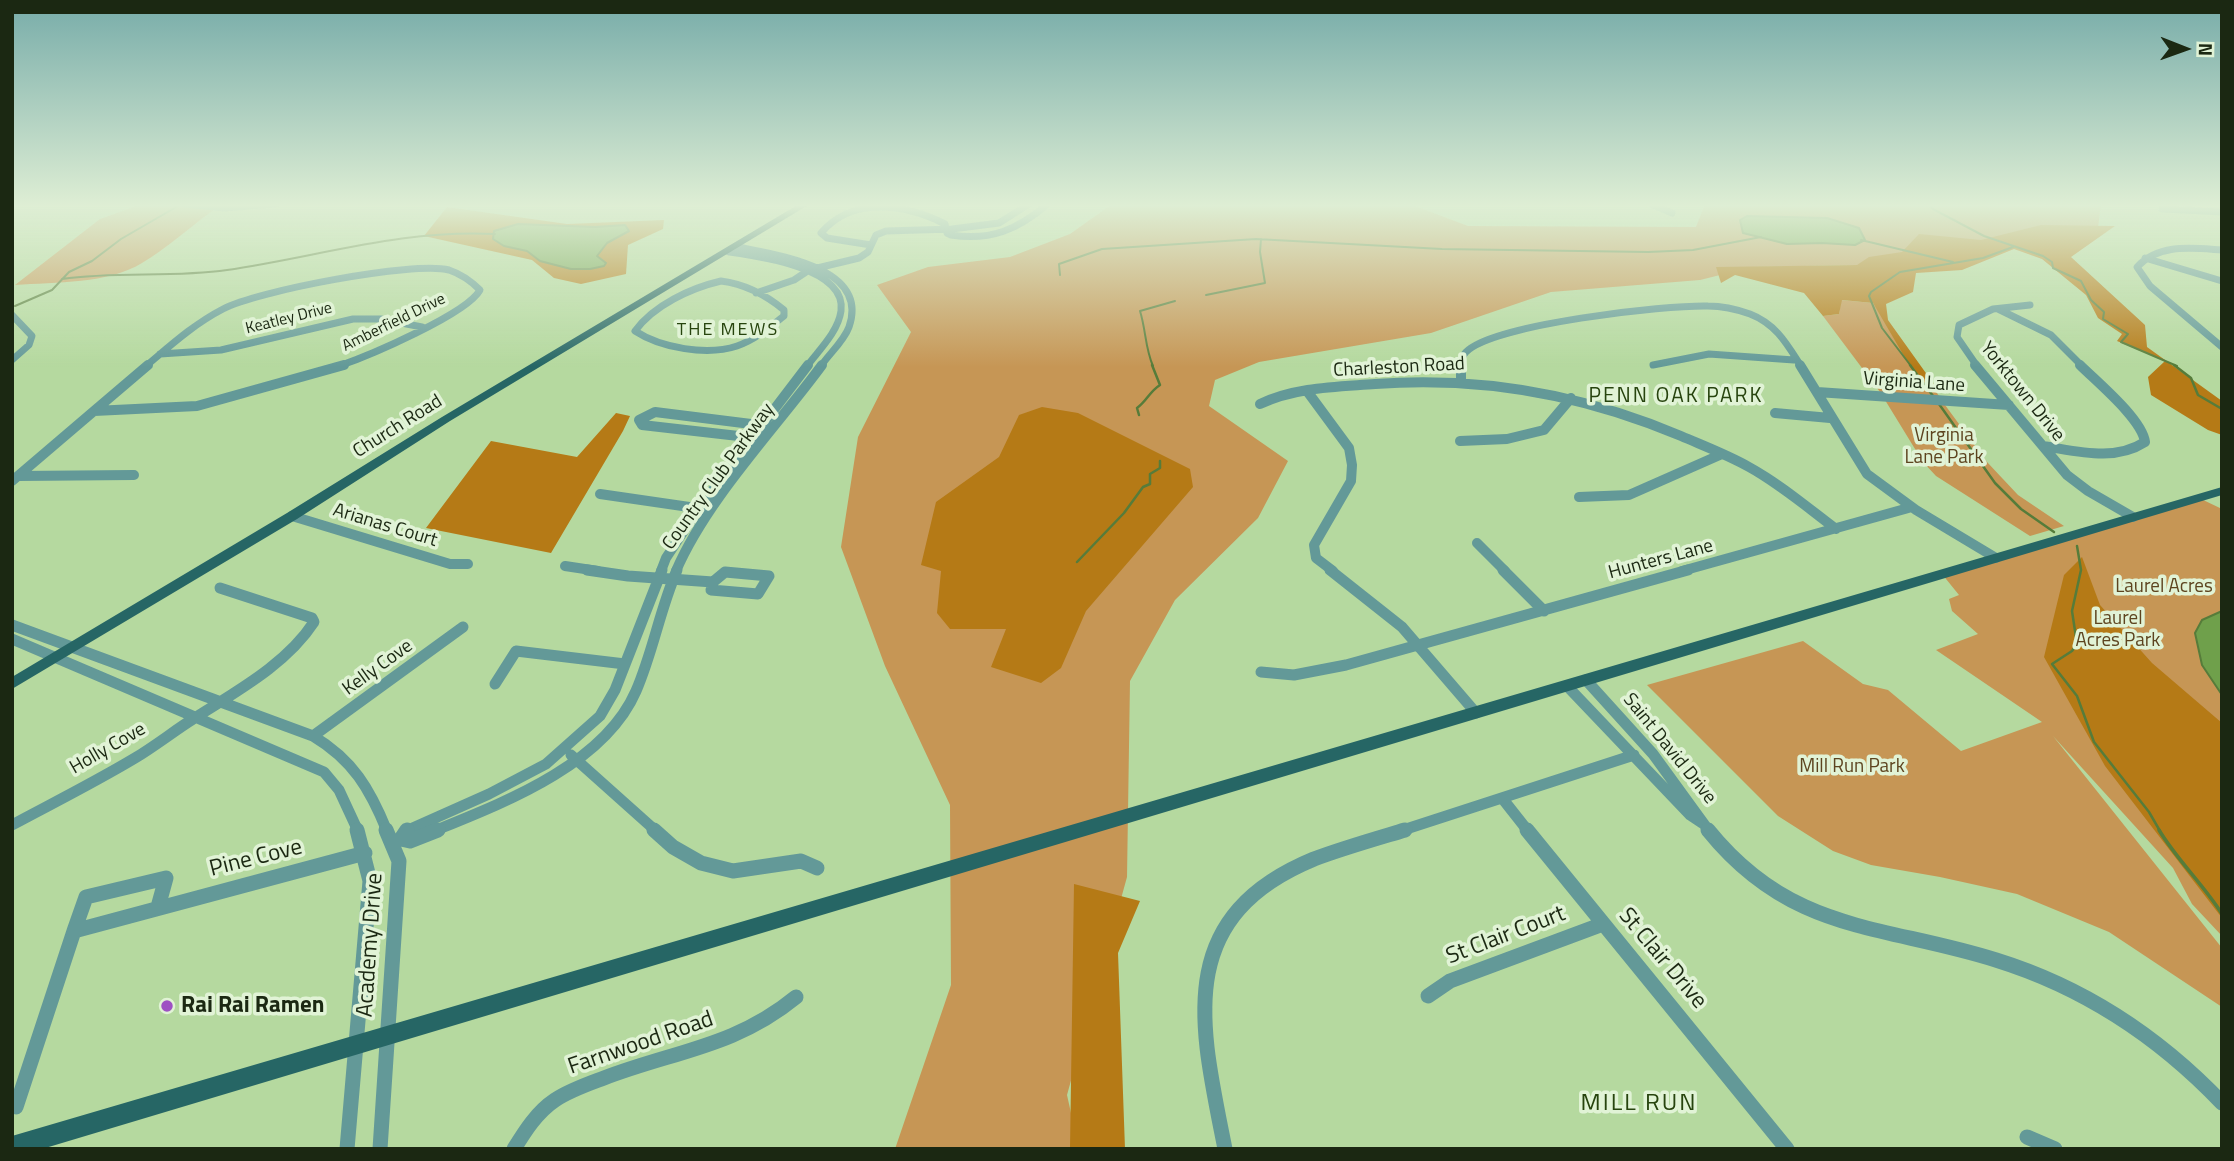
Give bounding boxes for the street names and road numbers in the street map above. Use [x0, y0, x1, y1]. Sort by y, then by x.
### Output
street label: Amberfield Drive [339, 290, 449, 356]
street label: Keatley Drive [244, 299, 334, 339]
street label: Yorktown Drive [1975, 338, 2069, 446]
street label: Charleston Road [1333, 353, 1465, 383]
street label: Virginia Lane [1862, 368, 1966, 398]
street label: Church Road [349, 391, 447, 463]
street label: Country Club Parkway [658, 399, 780, 555]
street label: Arianas Court [330, 499, 440, 553]
street label: Hunters Lane [1606, 535, 1716, 585]
street label: Kelly Cove [339, 635, 417, 701]
street label: Saint David Drive [1617, 689, 1721, 809]
street label: Holly Cove [66, 718, 150, 780]
street label: Pine Cove [207, 834, 305, 884]
street label: Academy Drive [352, 872, 390, 1018]
street label: St Clair Court [1442, 901, 1570, 971]
street label: St Clair Drive [1612, 903, 1712, 1015]
street label: Farnwood Road [565, 1006, 717, 1082]

